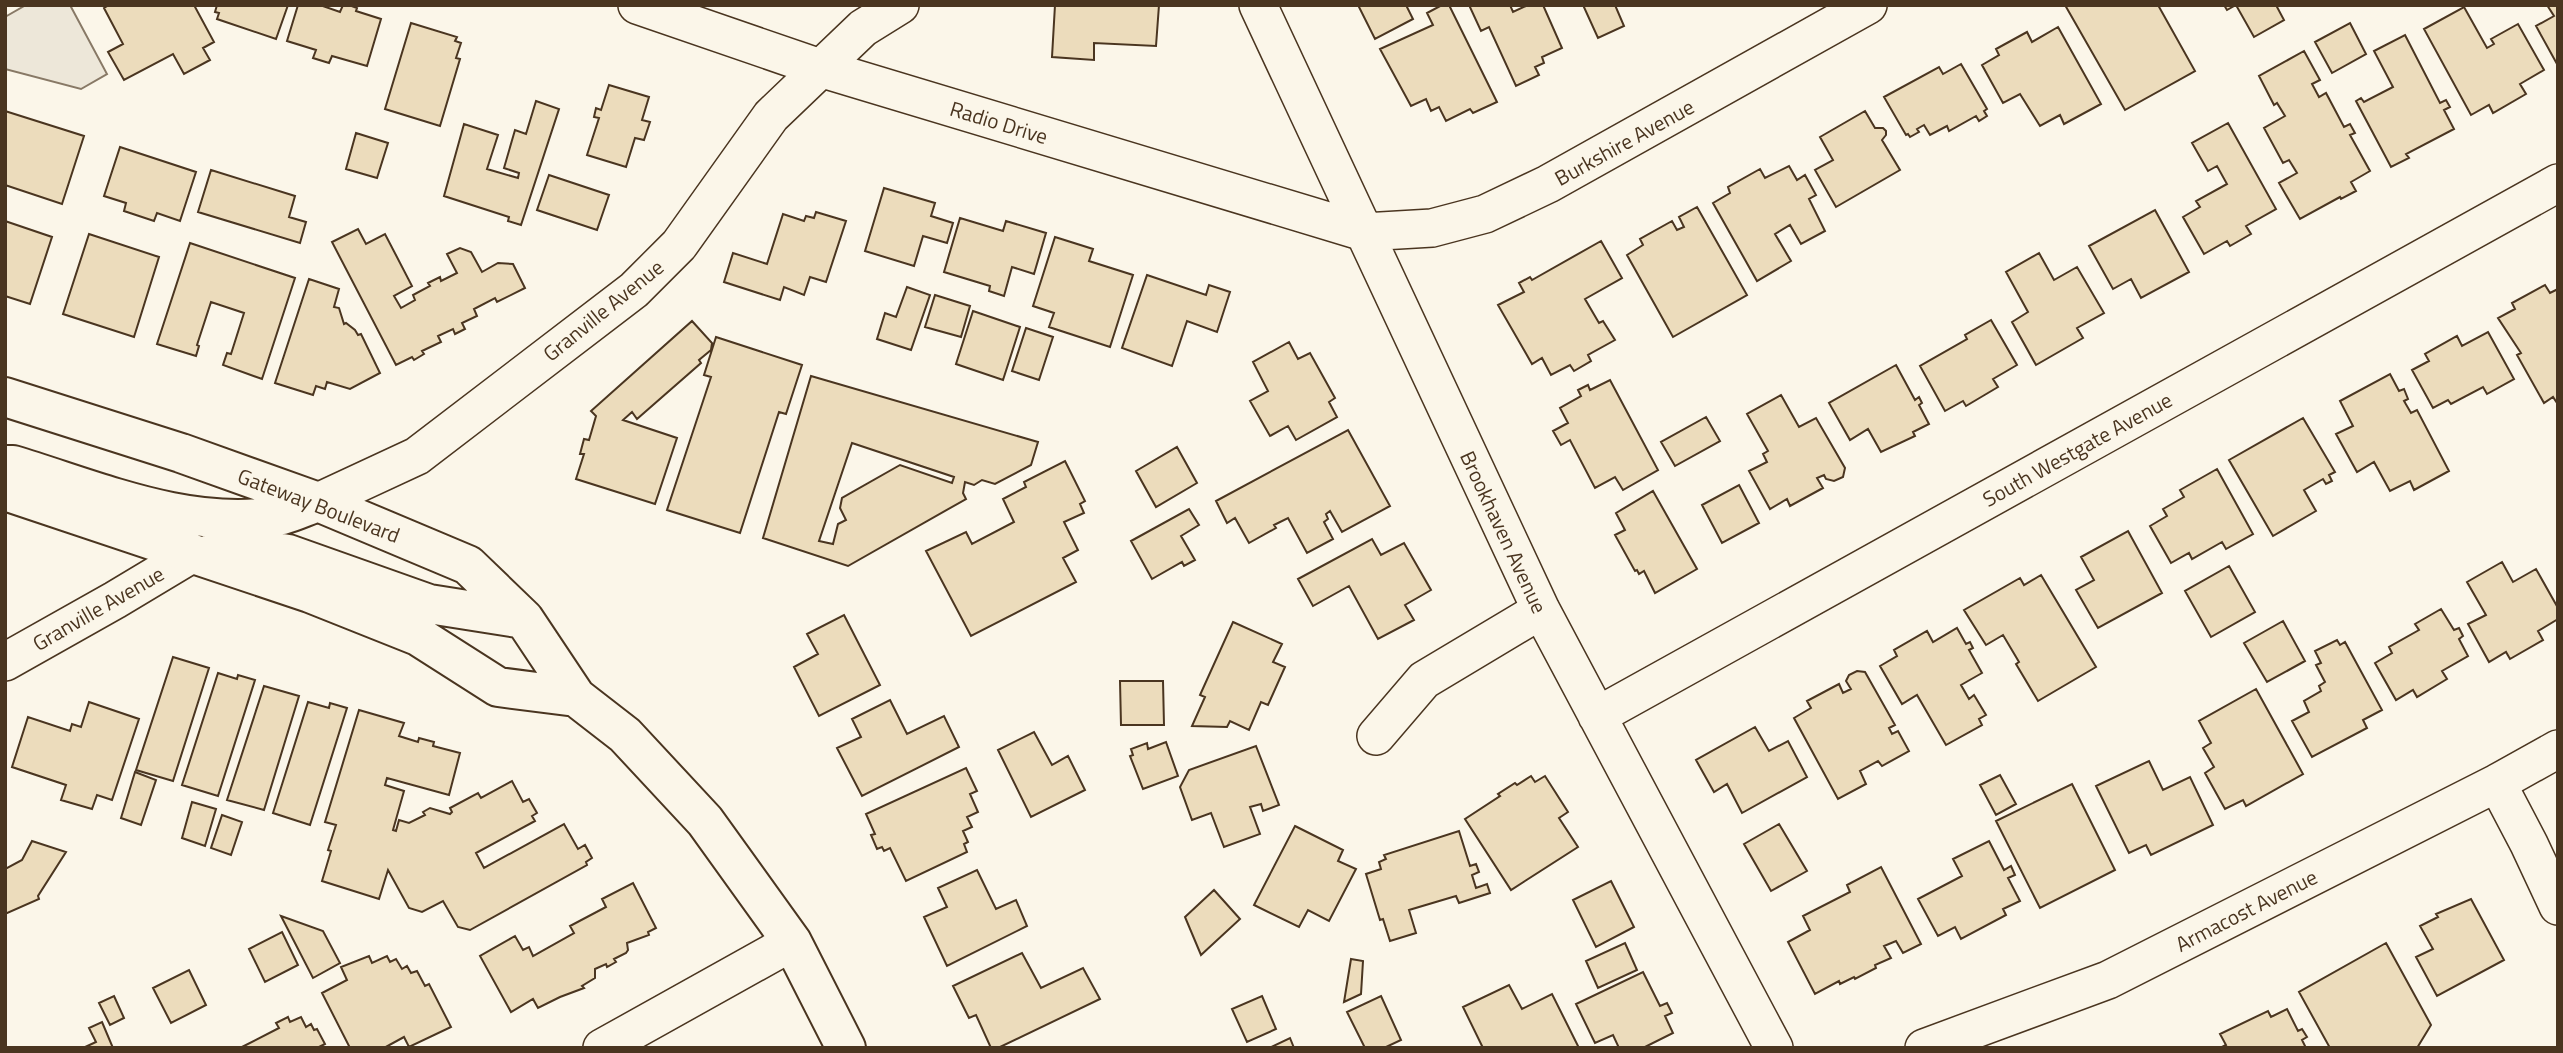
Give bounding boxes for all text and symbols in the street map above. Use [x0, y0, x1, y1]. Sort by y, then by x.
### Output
street label: Burkshire Avenue [1548, 90, 1700, 194]
street label: Radio Drive [946, 92, 1052, 152]
street label: Granville Avenue [536, 251, 670, 369]
street label: South Westgate Avenue [1976, 384, 2178, 514]
street label: Brookhaven Avenue [1452, 445, 1556, 619]
street label: Gateway Boulevard [233, 459, 405, 551]
street label: Granville Avenue [26, 557, 170, 659]
street label: Armacost Avenue [2169, 860, 2323, 960]

